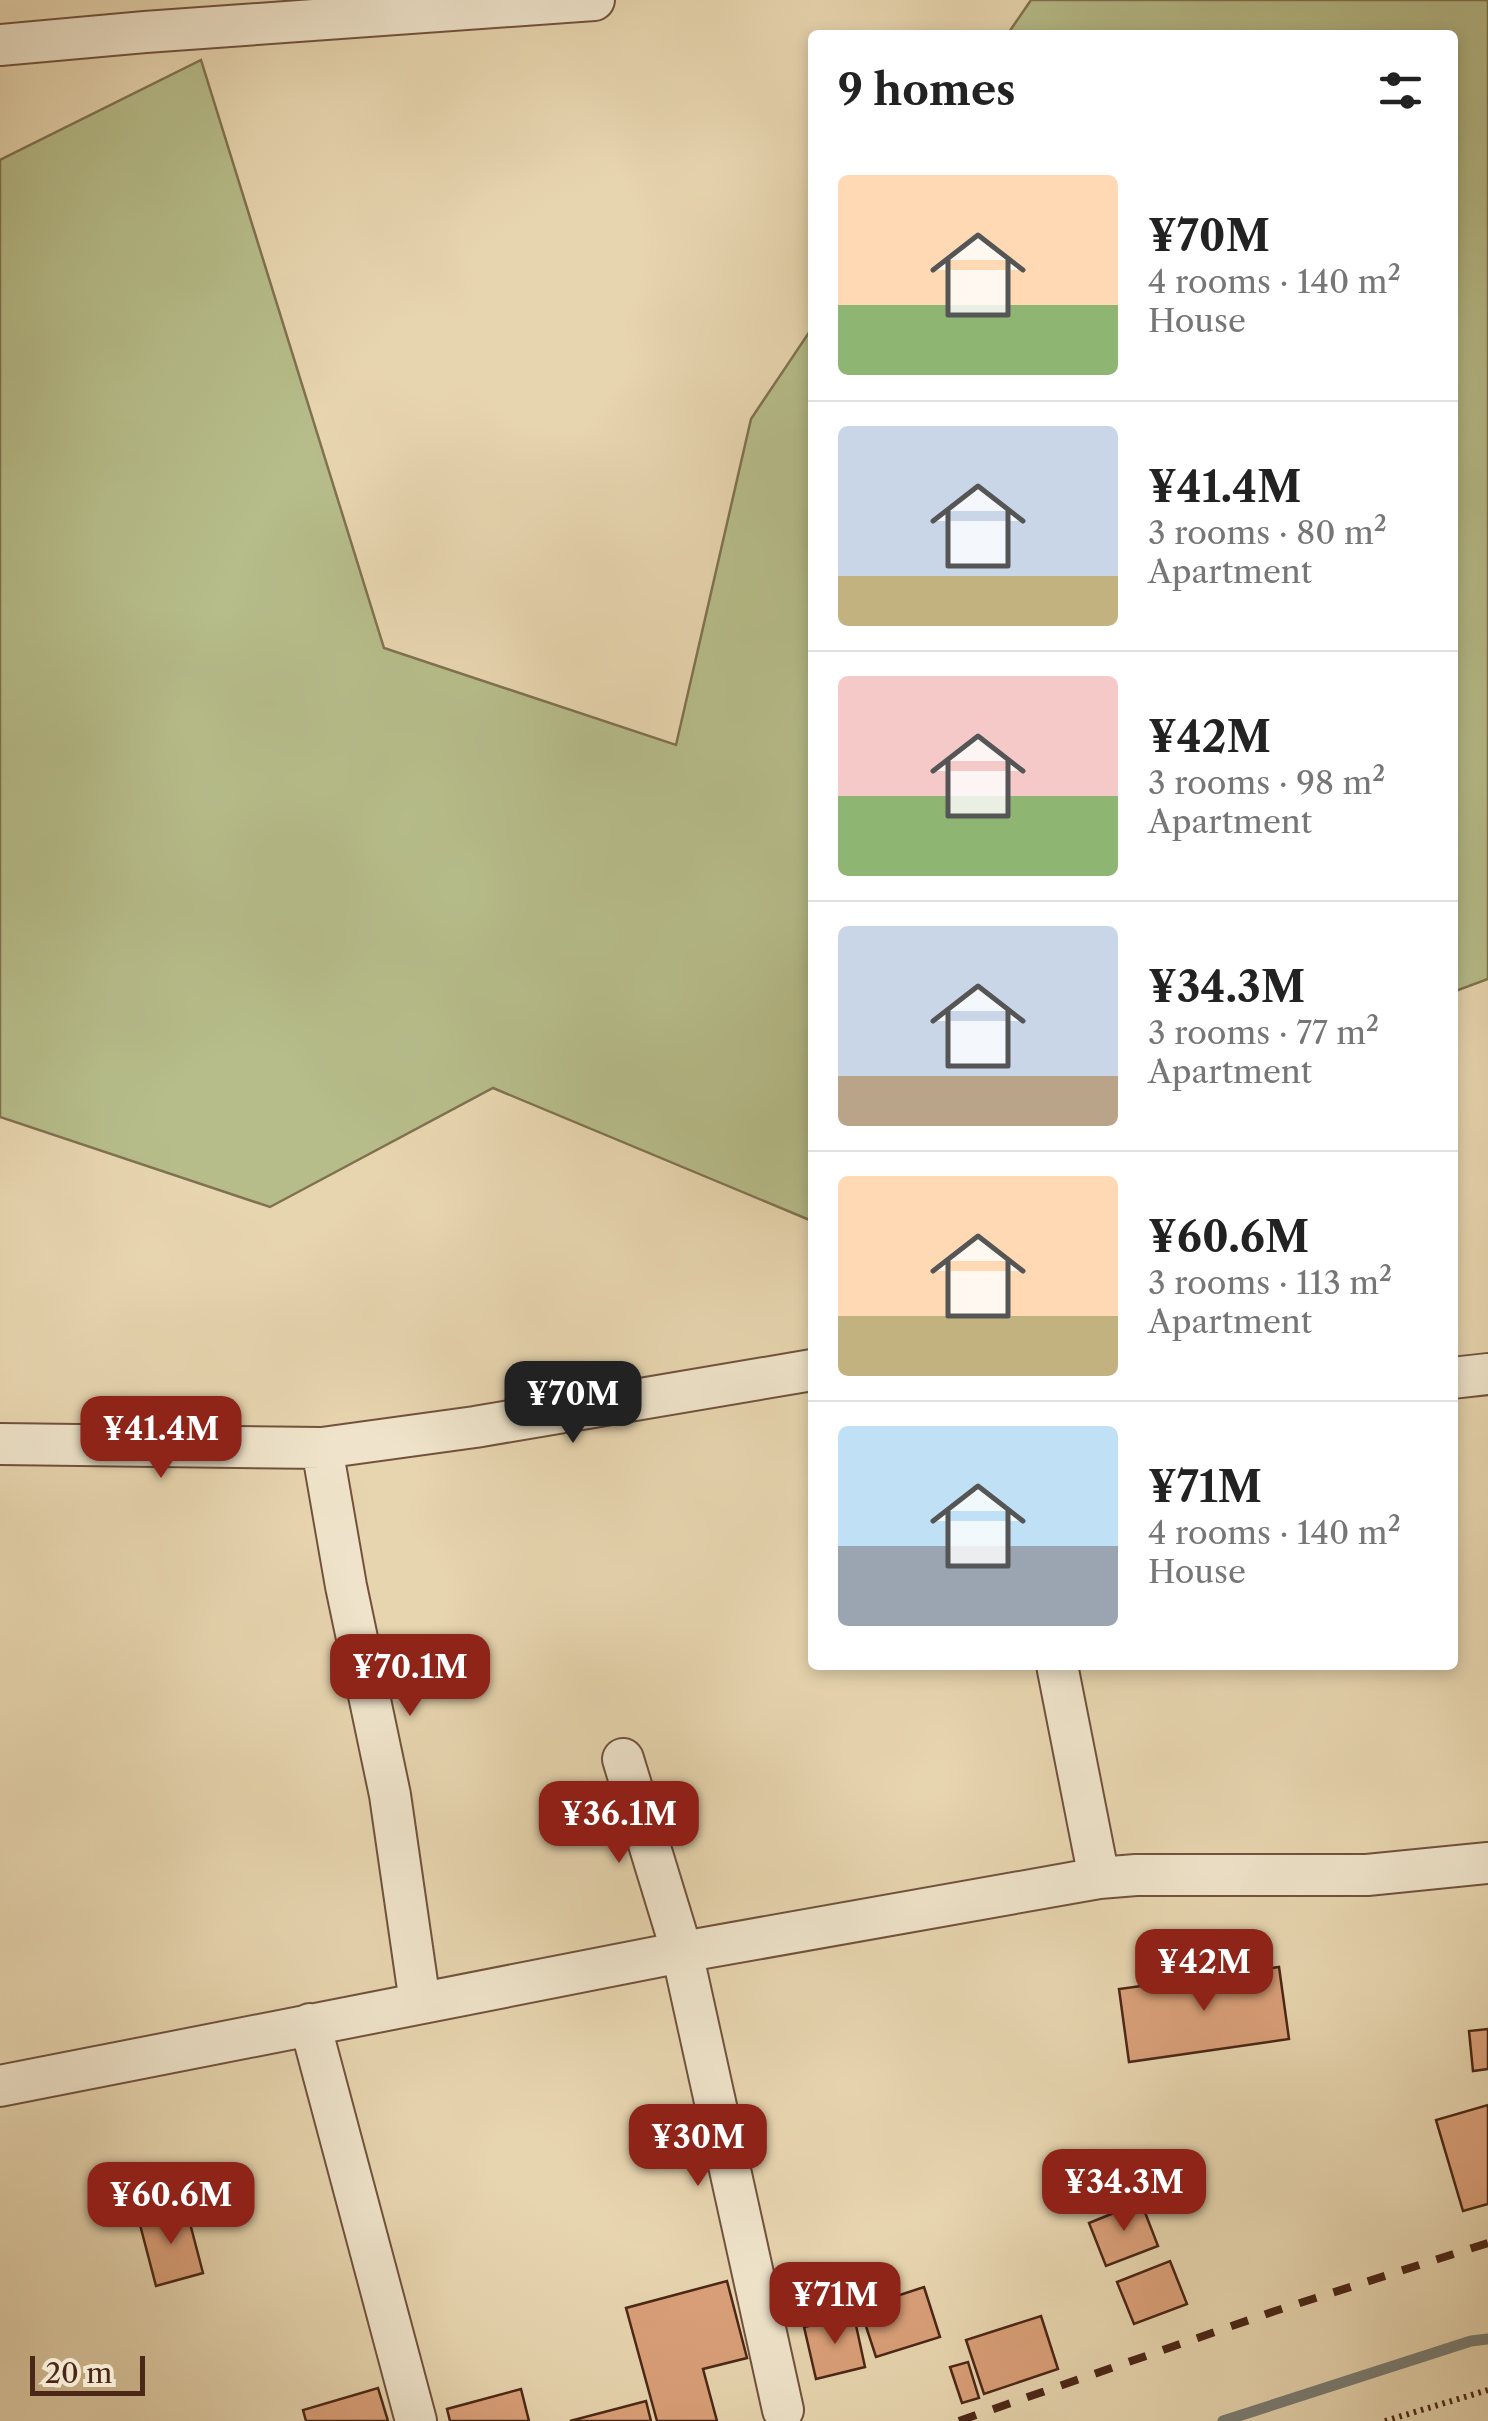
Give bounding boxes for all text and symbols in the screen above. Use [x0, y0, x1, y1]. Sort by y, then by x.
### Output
icon: filters [1373, 63, 1428, 118]
text: 9 homes [838, 64, 1016, 116]
text: ¥70M [1148, 210, 1270, 262]
icon: home [918, 215, 1038, 335]
text: 4 rooms · 140 m² [1148, 262, 1401, 301]
text: House [1148, 301, 1246, 340]
text: ¥41.4M [1148, 461, 1302, 513]
icon: home [918, 466, 1038, 586]
text: 3 rooms · 80 m² [1148, 513, 1387, 552]
text: Apartment [1148, 552, 1312, 591]
text: ¥42M [1148, 711, 1271, 763]
icon: home [918, 716, 1038, 836]
text: 3 rooms · 98 m² [1148, 763, 1385, 802]
text: Apartment [1148, 802, 1312, 841]
text: ¥34.3M [1148, 961, 1305, 1013]
icon: home [918, 966, 1038, 1086]
text: 3 rooms · 77 m² [1148, 1013, 1379, 1052]
text: Apartment [1148, 1052, 1312, 1091]
text: ¥60.6M [1148, 1211, 1309, 1263]
icon: home [918, 1216, 1038, 1336]
text: 3 rooms · 113 m² [1148, 1263, 1392, 1302]
text: Apartment [1148, 1302, 1312, 1341]
pin: ¥70M [514, 1361, 632, 1446]
text: ¥70M [527, 1374, 619, 1413]
pin: ¥41.4M [80, 1396, 242, 1481]
text: ¥41.4M [102, 1409, 220, 1448]
text: ¥71M [1148, 1461, 1262, 1513]
icon: home [918, 1466, 1038, 1586]
text: 4 rooms · 140 m² [1148, 1513, 1401, 1552]
text: House [1148, 1552, 1246, 1591]
pin: ¥70.1M [329, 1634, 491, 1719]
text: ¥70.1M [352, 1647, 468, 1686]
pin: ¥36.1M [538, 1781, 700, 1866]
text: ¥36.1M [561, 1794, 677, 1833]
pin: ¥42M [1145, 1929, 1263, 2014]
text: ¥42M [1157, 1942, 1251, 1981]
pin: ¥30M [639, 2104, 757, 2189]
text: ¥30M [651, 2117, 745, 2156]
pin: ¥34.3M [1043, 2149, 1205, 2234]
pin: ¥60.6M [90, 2162, 252, 2247]
text: ¥34.3M [1064, 2162, 1184, 2201]
text: ¥60.6M [109, 2175, 233, 2214]
pin: ¥71M [776, 2262, 894, 2347]
text: ¥71M [792, 2275, 879, 2314]
scale bar [30, 2351, 145, 2396]
text: 20 m [45, 2356, 112, 2390]

